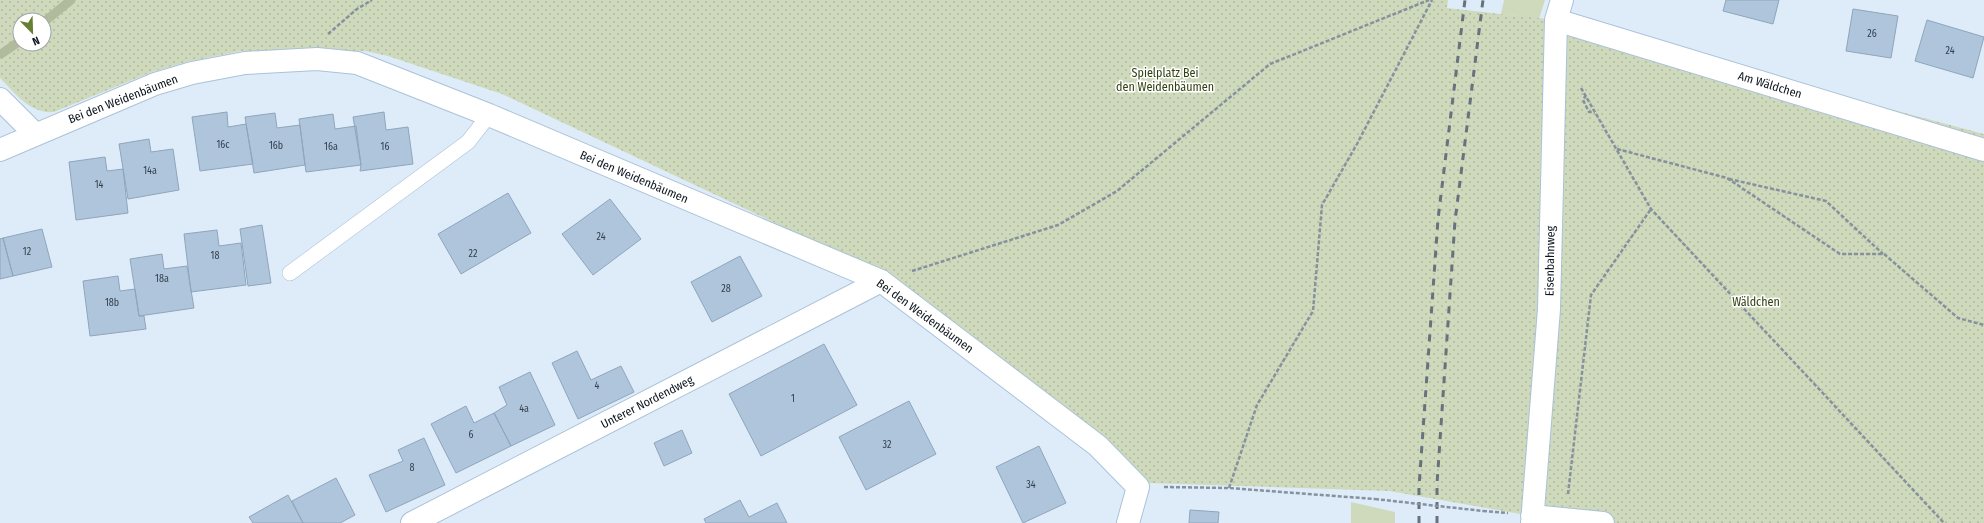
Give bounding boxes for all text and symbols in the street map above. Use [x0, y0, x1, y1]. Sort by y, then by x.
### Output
north arrow [12, 12, 52, 52]
house number: 26 [1867, 28, 1877, 40]
text: N [30, 33, 41, 48]
house number: 24 [1945, 45, 1955, 57]
park label: Spielplatz Bei den Weidenbäumen [1116, 66, 1214, 94]
street label: Am Wäldchen [1736, 69, 1804, 101]
street label: Bei den Weidenbäumen [66, 72, 180, 126]
house number: 16c [216, 139, 230, 151]
house number: 16b [269, 140, 283, 152]
house number: 16a [324, 141, 338, 153]
house number: 16 [381, 141, 389, 153]
street label: Bei den Weidenbäumen [578, 148, 690, 206]
house number: 14a [143, 165, 157, 177]
house number: 14 [95, 179, 104, 191]
street label: Eisenbahnweg [1542, 225, 1558, 296]
house number: 24 [596, 231, 606, 243]
house number: 12 [23, 246, 32, 258]
house number: 22 [469, 248, 478, 260]
house number: 18 [211, 250, 219, 262]
house number: 18a [155, 273, 169, 285]
street label: Bei den Weidenbäumen [874, 276, 976, 356]
house number: 28 [721, 283, 731, 295]
park label: Wäldchen [1732, 295, 1780, 309]
house number: 18b [105, 297, 119, 309]
street label: Unterer Nordendweg [598, 372, 696, 431]
house number: 4 [595, 380, 600, 392]
house number: 1 [791, 393, 795, 405]
house number: 4a [519, 403, 529, 415]
house number: 6 [469, 429, 474, 441]
house number: 32 [883, 439, 892, 451]
house number: 8 [410, 462, 415, 474]
house number: 34 [1026, 479, 1036, 491]

